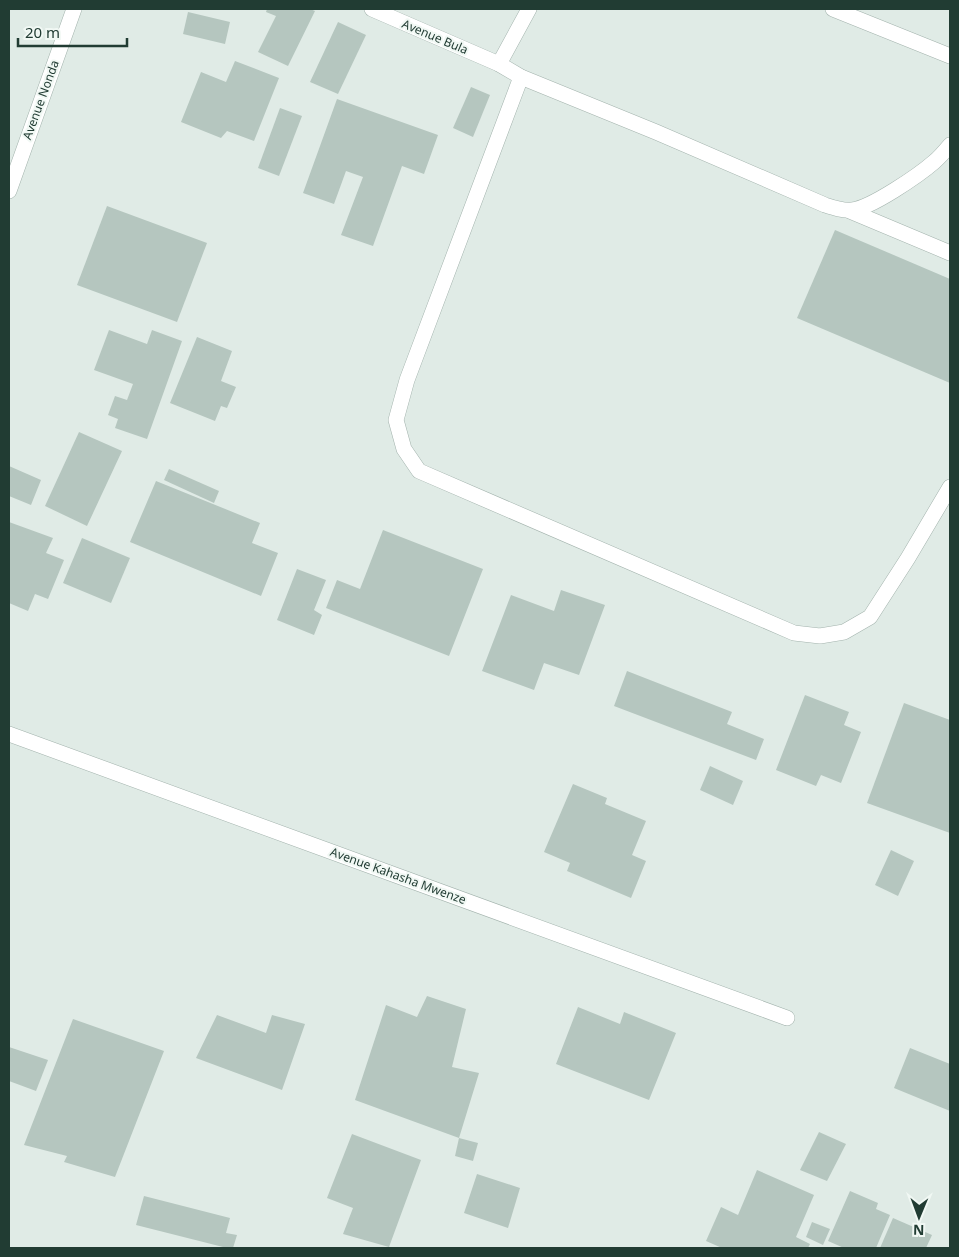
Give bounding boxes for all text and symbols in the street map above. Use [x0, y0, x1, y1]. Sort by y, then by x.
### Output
scale bar [18, 15, 126, 47]
street label: Avenue Bula [400, 15, 471, 58]
text: 20 m [25, 22, 60, 42]
street label: Avenue Nonda [18, 58, 63, 142]
street label: Avenue Kahasha Mwenze [328, 843, 469, 908]
north arrow [894, 1192, 944, 1242]
text: N [913, 1221, 925, 1240]

